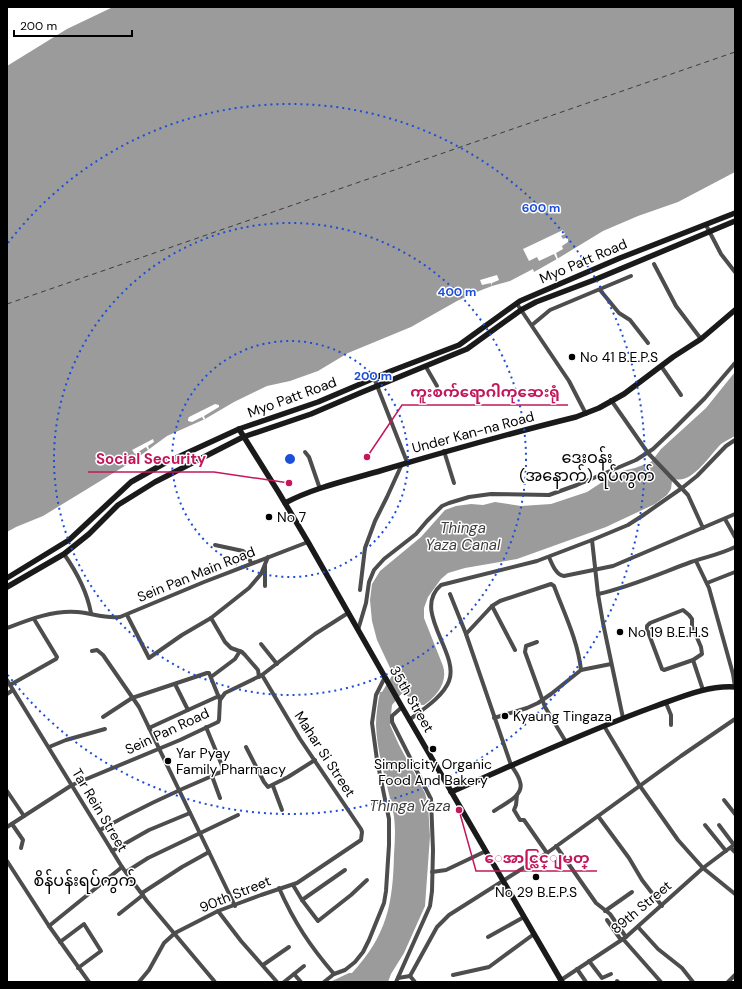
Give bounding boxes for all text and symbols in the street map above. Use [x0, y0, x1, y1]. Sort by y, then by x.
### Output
scale bar [14, 12, 132, 38]
text: 200 m [20, 18, 57, 34]
text: 600 m [522, 200, 560, 216]
street label: Myo Patt Road [536, 234, 630, 288]
text: 400 m [438, 284, 476, 300]
place label: No 41 B.E.P.S [580, 348, 658, 366]
marker: No 41 B.E.P.S [567, 352, 577, 362]
text: 200 m [354, 368, 392, 384]
street label: Myo Patt Road [245, 373, 339, 421]
callout: ကူးစက်ရောဂါကုဆေးရုံ [402, 378, 568, 405]
text: ကူးစက်ရောဂါကုဆေးရုံ [410, 382, 560, 404]
street label: Under Kan-na Road [410, 407, 536, 457]
callout: Social Security [88, 445, 214, 472]
district label: ဒေးဝန်း (အနောက်) ရပ်ကွက် [519, 446, 655, 489]
text: Social Security [96, 449, 206, 469]
centre of rings [283, 452, 297, 466]
place label: No 7 [277, 508, 306, 526]
marker: No 7 [264, 512, 274, 522]
water label: Thinga Yaza Canal [426, 518, 501, 555]
street label: Sein Pan Main Road [134, 542, 258, 606]
place label: No 19 B.E.H.S [628, 623, 709, 641]
marker: No 19 B.E.H.S [615, 627, 625, 637]
street label: 35th Street [386, 663, 438, 735]
street label: Sein Pan Road [122, 704, 212, 758]
place label: Kyaung Tingaza [513, 707, 612, 725]
street label: Mahar Si Street [291, 708, 359, 800]
marker: Kyaung Tingaza [500, 711, 510, 721]
place label: Yar Pyay Family Pharmacy [176, 744, 286, 778]
marker: Simplicity Organic Food And Bakery [428, 744, 438, 754]
place label: Simplicity Organic Food And Bakery [374, 755, 492, 789]
marker: Yar Pyay Family Pharmacy [163, 756, 173, 766]
street label: Tar Rein Street [68, 765, 132, 855]
water label: Thinga Yaza [369, 796, 451, 816]
callout: ေအာင္လြင္ျမတ္ [476, 844, 597, 871]
text: ေအာင္လြင္ျမတ္ [484, 848, 590, 870]
district label: စိန်ပန်းရပ်ကွက် [33, 869, 137, 894]
street label: 90th Street [197, 872, 273, 916]
marker: No 29 B.E.P.S [531, 872, 541, 882]
street label: 89th Street [607, 876, 675, 938]
place label: No 29 B.E.P.S [495, 883, 577, 901]

